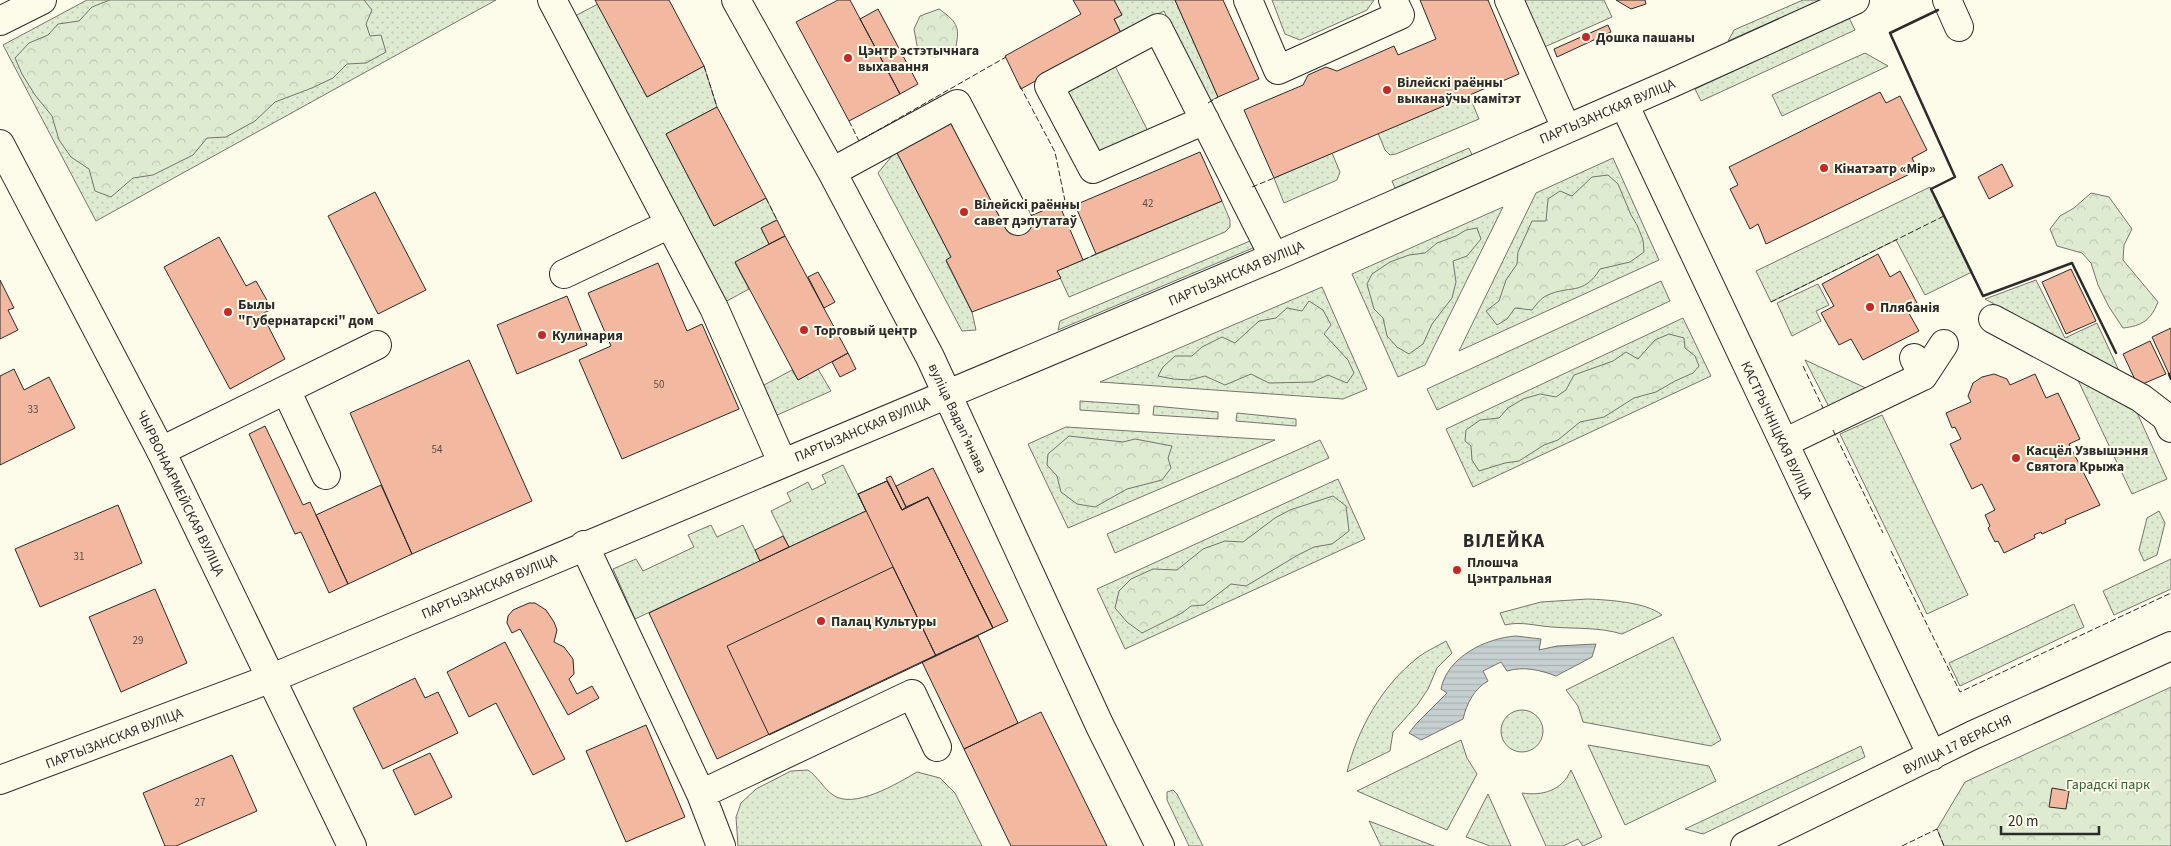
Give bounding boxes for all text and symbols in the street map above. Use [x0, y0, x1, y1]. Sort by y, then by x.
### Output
place label: Дошка пашаны [1596, 28, 1695, 48]
marker: Дошка пашаны [1580, 31, 1592, 43]
place label: Цэнтр эстэтычнага выхавання [858, 41, 979, 77]
marker: Цэнтр эстэтычнага выхавання [842, 52, 854, 64]
place label: Вілейскі раённы выканаўчы камітэт [1397, 73, 1521, 109]
street label: ПАРТЫЗАНСКАЯ ВУЛІЦА [1536, 74, 1679, 150]
marker: Вілейскі раённы выканаўчы камітэт [1381, 84, 1393, 96]
place label: Кінатэатр «Мір» [1834, 159, 1936, 179]
marker: Кінатэатр «Мір» [1818, 162, 1830, 174]
place label: Вілейскі раённы савет дэпутатаў [974, 195, 1080, 231]
house number: 42 [1143, 196, 1153, 211]
marker: Вілейскі раённы савет дэпутатаў [958, 206, 970, 218]
street label: ПАРТЫЗАНСКАЯ ВУЛІЦА [1165, 236, 1308, 312]
place label: Былы "Губернатарскі" дом [238, 295, 374, 331]
place label: Плябанія [1880, 298, 1940, 318]
marker: Плябанія [1864, 301, 1876, 313]
marker: Былы "Губернатарскі" дом [222, 306, 234, 318]
place label: Торговый центр [814, 321, 917, 341]
marker: Торговый центр [798, 324, 810, 336]
place label: Кулинария [552, 326, 623, 346]
marker: Кулинария [536, 329, 548, 341]
street label: КАСТРЫЧНІЦКАЯ ВУЛІЦА [1735, 358, 1817, 503]
street label: вуліца Вадапʼянава [923, 360, 991, 477]
house number: 50 [654, 377, 664, 392]
street label: ПАРТЫЗАНСКАЯ ВУЛІЦА [791, 392, 934, 468]
house number: 33 [28, 402, 38, 417]
street label: ЧЫРВОНААРМЕЙСКАЯ ВУЛІЦА [131, 407, 229, 580]
place label: Касцёл Узвышэння Святога Крыжа [2026, 441, 2148, 477]
house number: 54 [432, 442, 443, 457]
marker: Касцёл Узвышэння Святога Крыжа [2010, 452, 2022, 464]
district label: ВІЛЕЙКА [1463, 528, 1545, 555]
house number: 31 [74, 549, 84, 564]
street label: ПАРТЫЗАНСКАЯ ВУЛІЦА [418, 549, 561, 625]
place label: Плошча Цэнтральная [1467, 553, 1552, 589]
marker: Плошча Цэнтральная [1451, 564, 1463, 576]
place label: Палац Культуры [831, 612, 936, 632]
marker: Палац Культуры [815, 615, 827, 627]
house number: 29 [133, 633, 143, 648]
street label: ПАРТЫЗАНСКАЯ ВУЛІЦА [43, 703, 186, 774]
street label: ВУЛІЦА 17 ВЕРАСНЯ [1900, 710, 2015, 780]
park label: Гарадскі парк [2066, 775, 2150, 795]
house number: 27 [195, 795, 205, 810]
scale bar [2001, 804, 2098, 836]
text: 20 m [2008, 811, 2038, 832]

